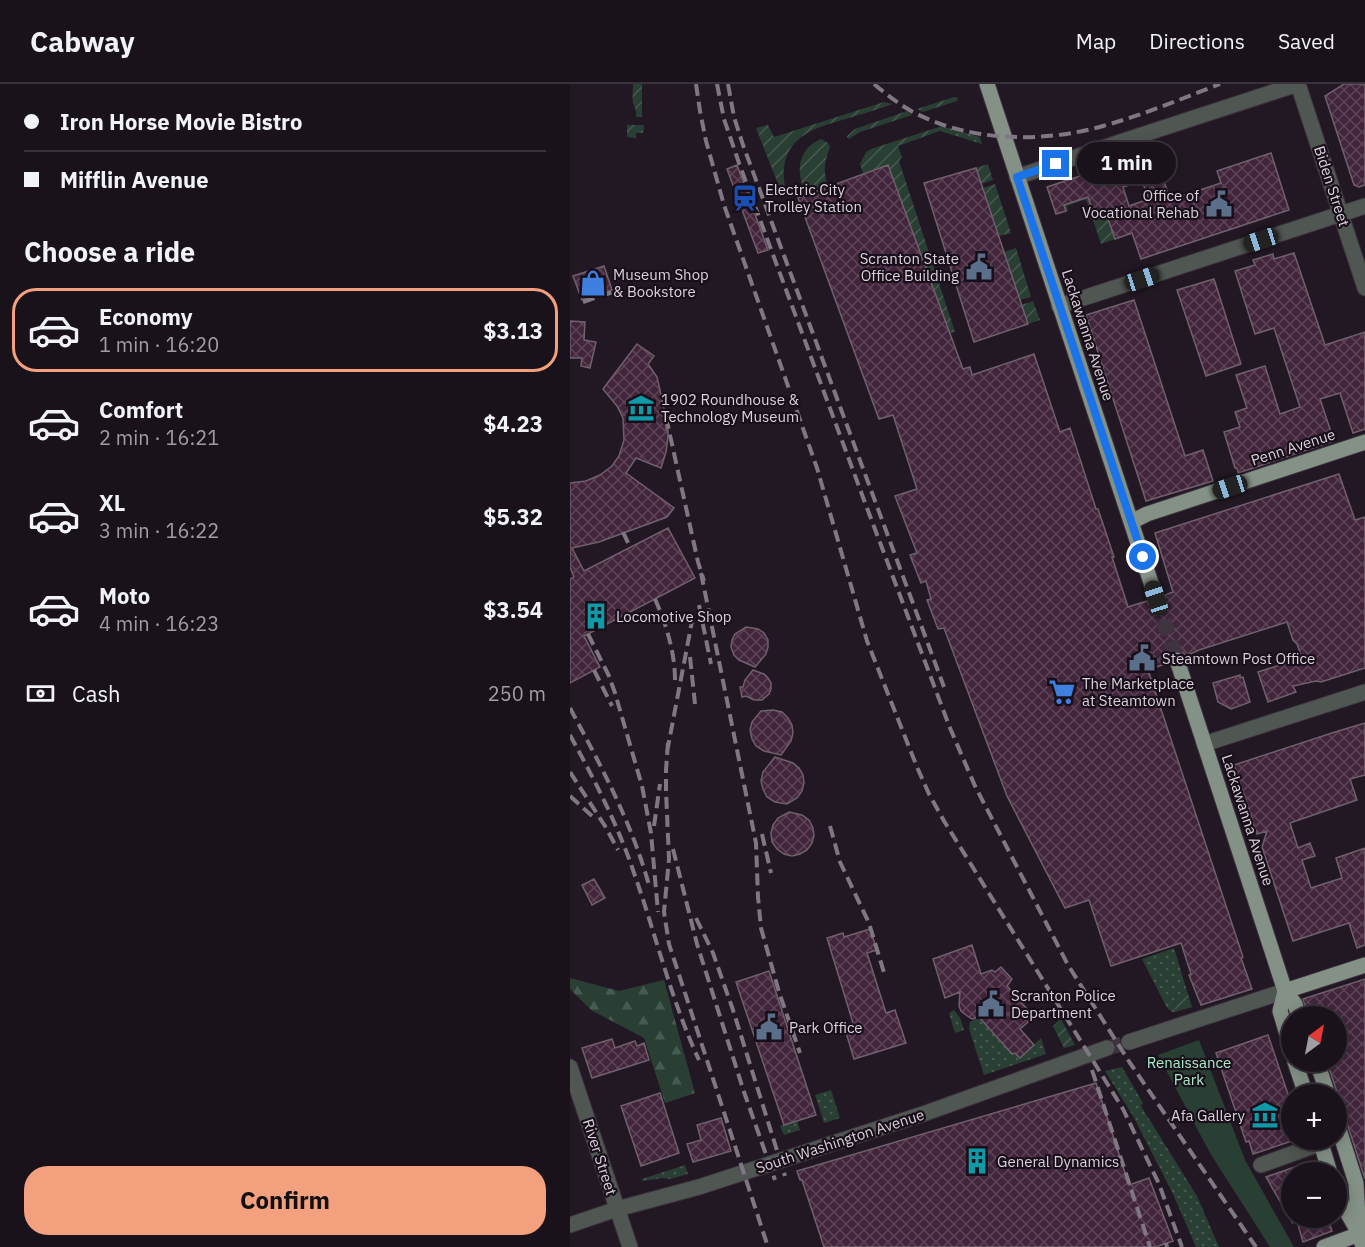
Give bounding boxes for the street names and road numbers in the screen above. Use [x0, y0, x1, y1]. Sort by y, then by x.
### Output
street label: Biden Street [1310, 143, 1354, 229]
street label: Lackawanna Avenue [1058, 267, 1118, 403]
street label: Penn Avenue [1248, 424, 1338, 470]
street label: Lackawanna Avenue [1218, 752, 1278, 888]
street label: South Washington Avenue [753, 1105, 927, 1177]
street label: River Street [579, 1116, 621, 1198]

